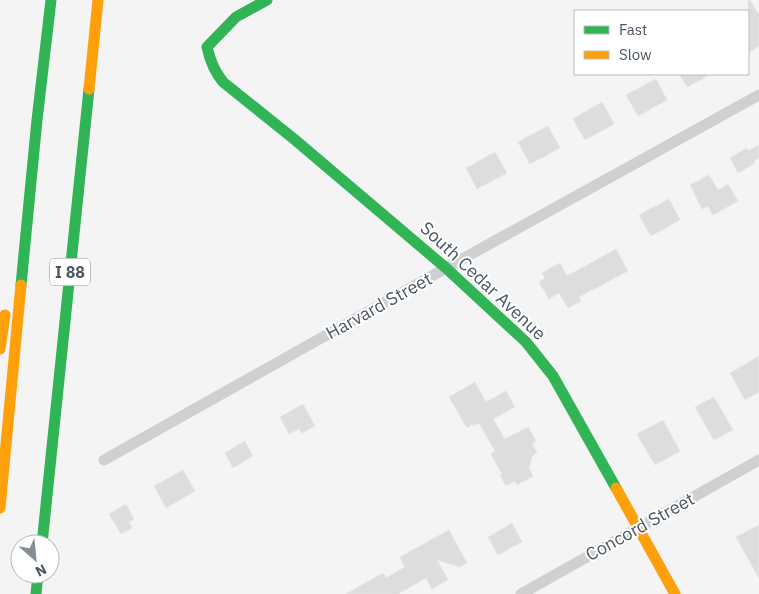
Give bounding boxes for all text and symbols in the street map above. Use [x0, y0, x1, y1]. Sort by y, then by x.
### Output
legend [574, 10, 749, 75]
text: Fast [619, 20, 647, 39]
text: Slow [619, 45, 652, 64]
street label: South Cedar Avenue [416, 216, 551, 345]
road number: I 88 [50, 258, 90, 286]
street label: Harvard Street [322, 267, 436, 344]
street label: Concord Street [581, 487, 698, 566]
north arrow [10, 534, 60, 584]
text: N [32, 560, 50, 581]

